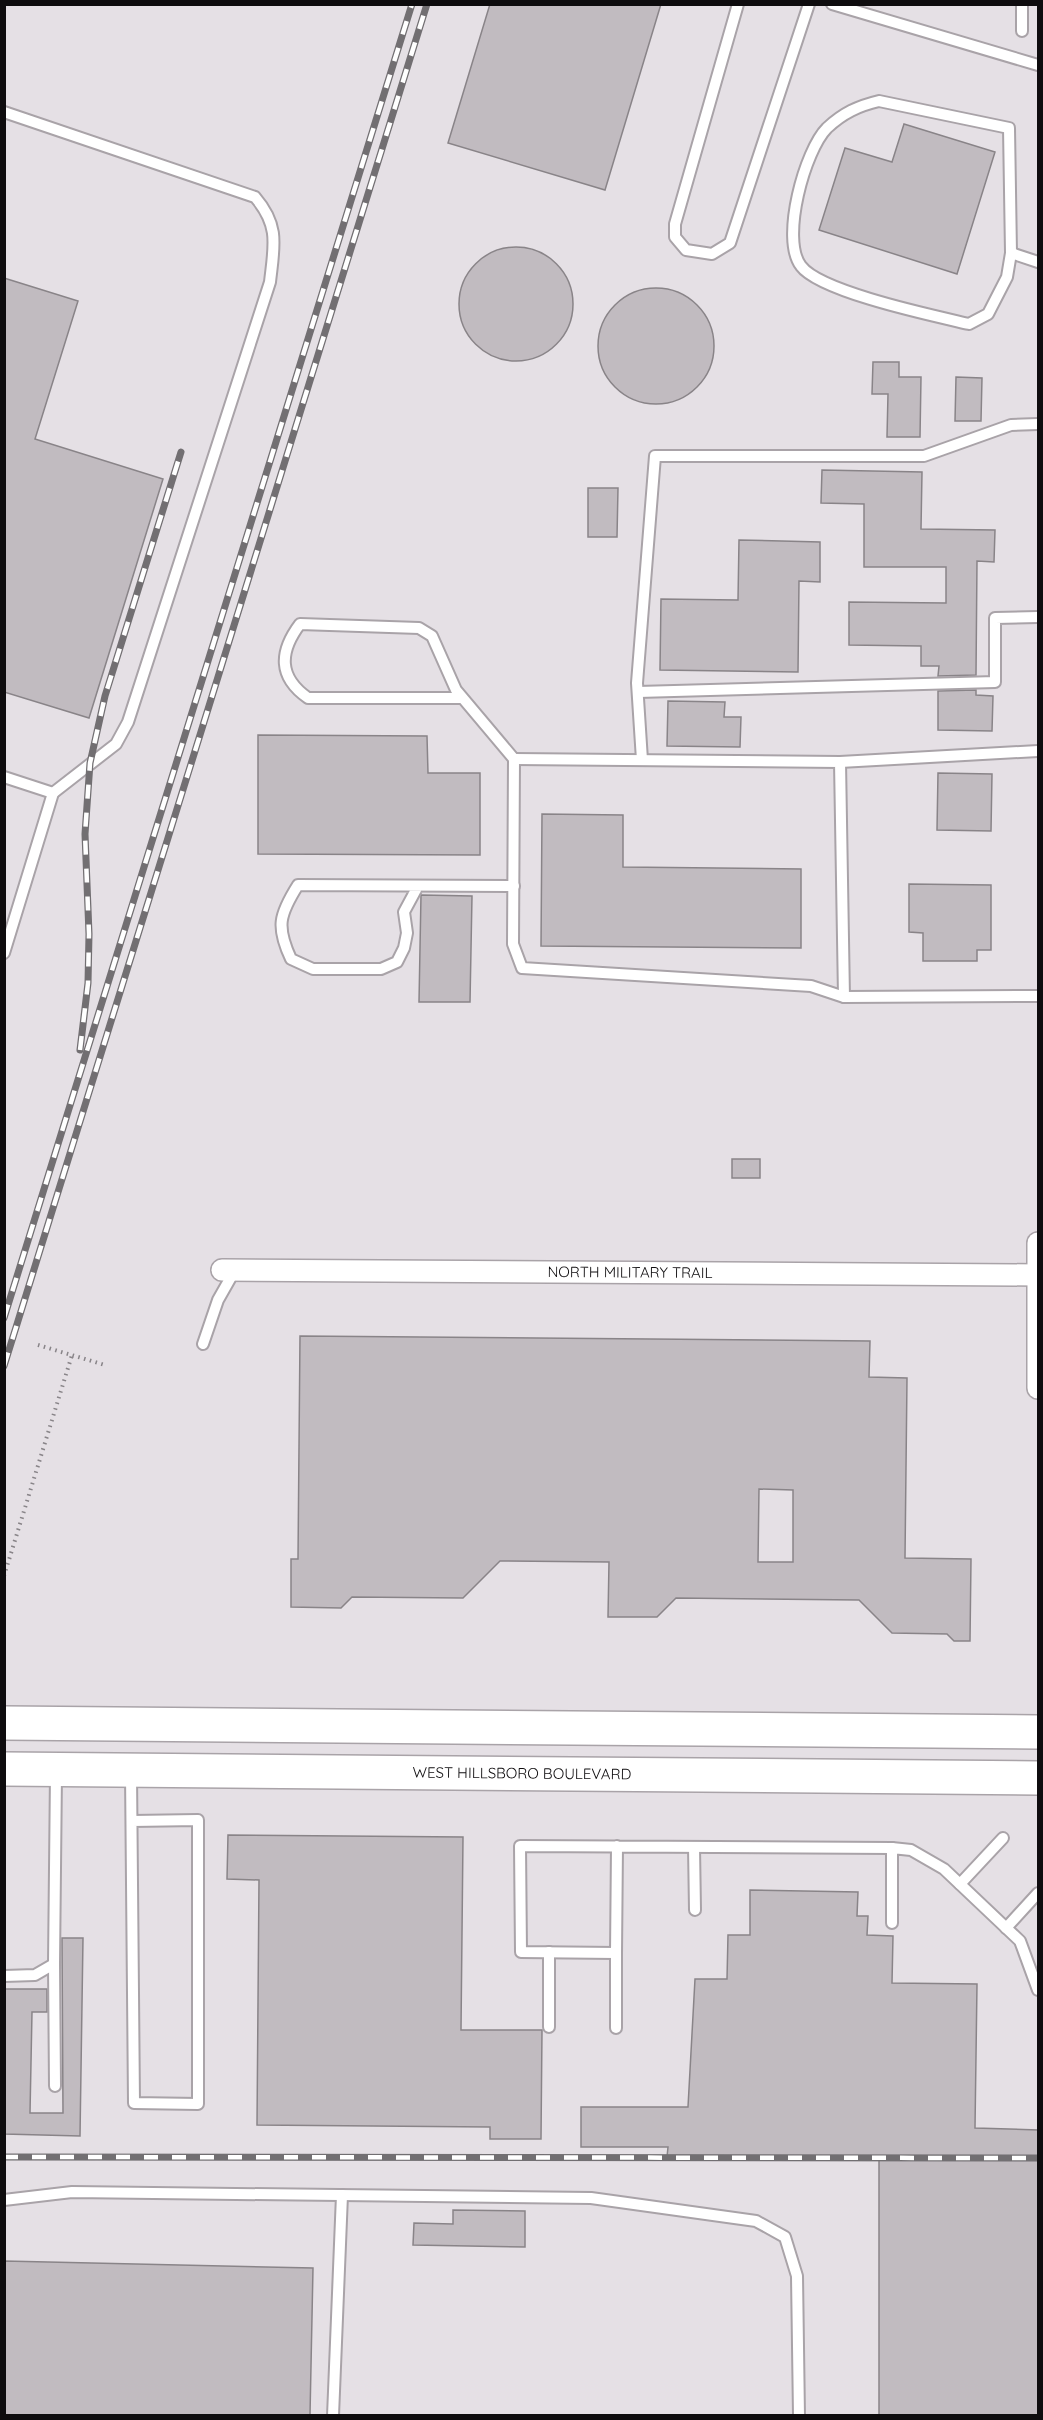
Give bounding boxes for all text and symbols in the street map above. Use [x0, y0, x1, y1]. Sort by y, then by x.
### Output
street label: NORTH MILITARY TRAIL [547, 1262, 713, 1282]
street label: WEST HILLSBORO BOULEVARD [412, 1763, 632, 1783]

